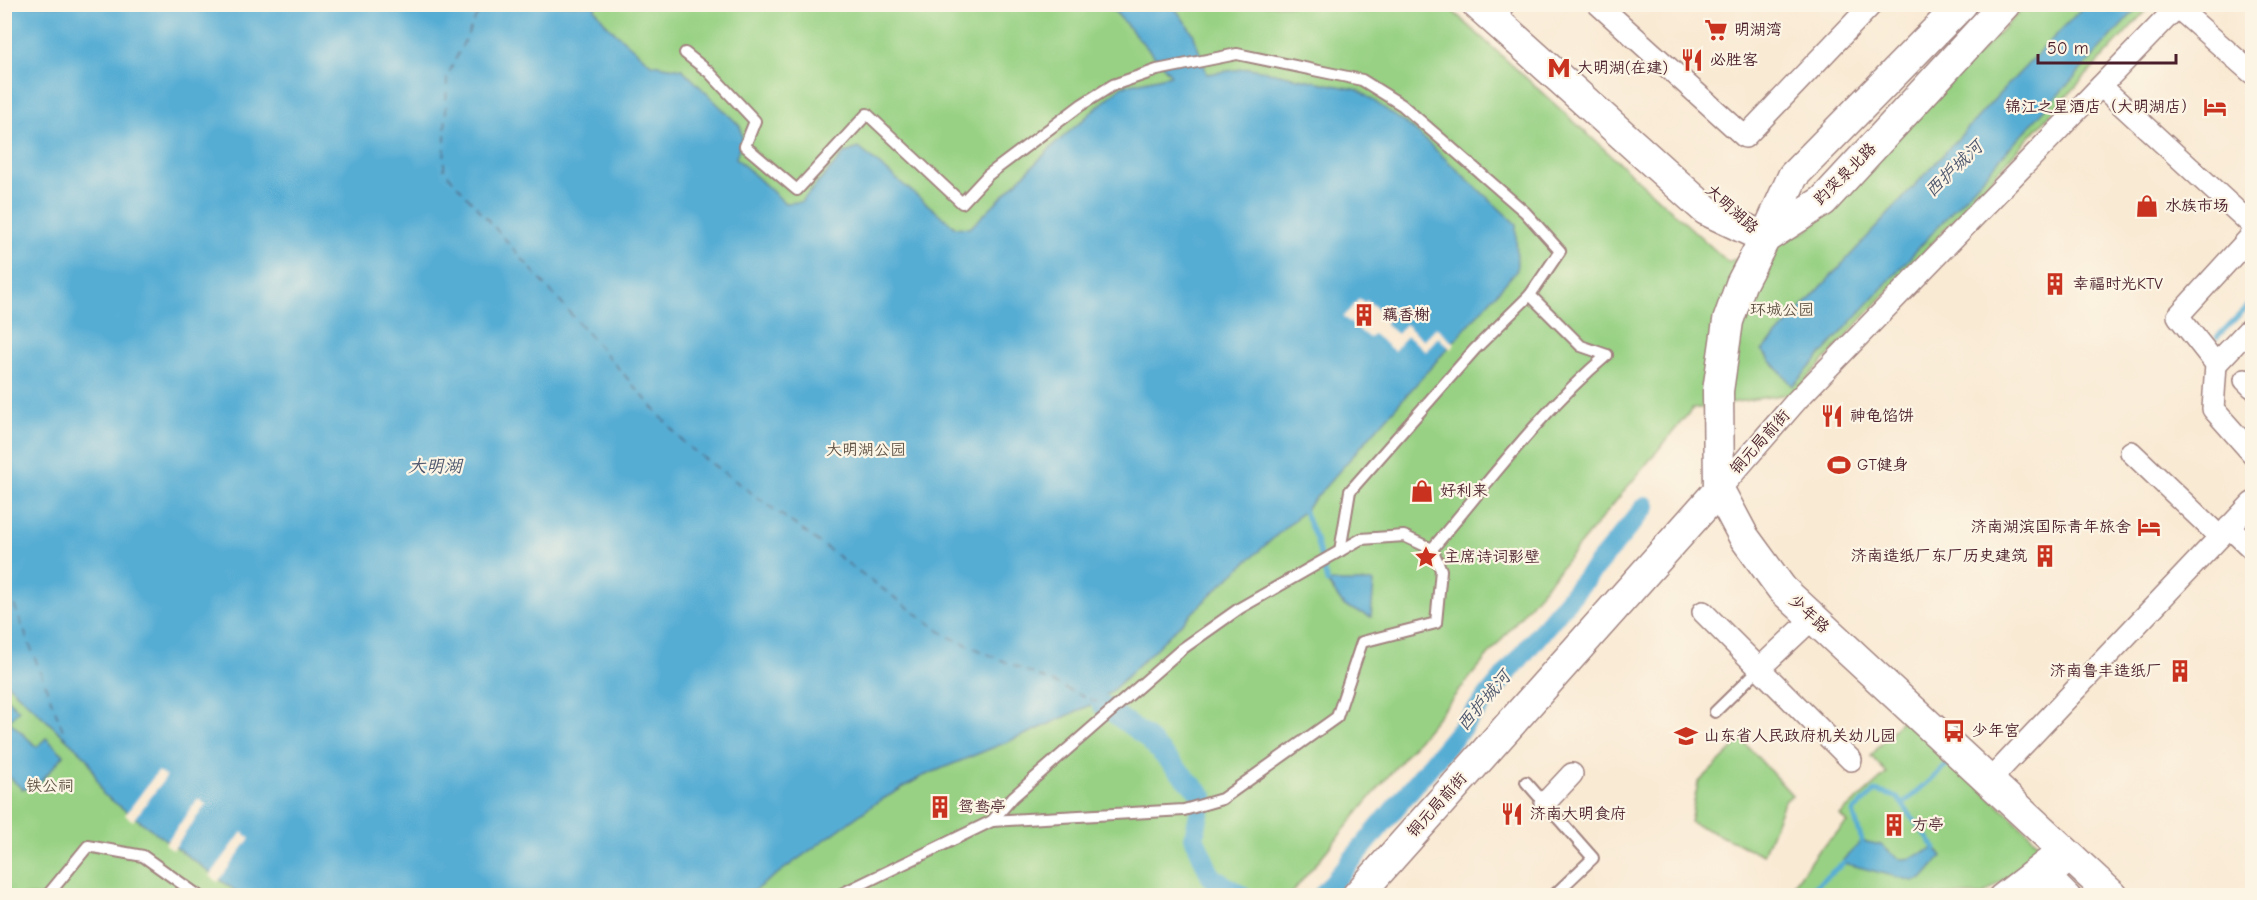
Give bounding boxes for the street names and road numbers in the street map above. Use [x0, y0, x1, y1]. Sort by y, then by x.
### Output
street label: 趵突泉北路 [1810, 139, 1880, 209]
street label: 大明湖路 [1702, 181, 1762, 237]
street label: 铜元局前街 [1727, 406, 1793, 478]
street label: 少年路 [1785, 591, 1833, 637]
street label: 铜元局前街 [1404, 769, 1470, 841]

